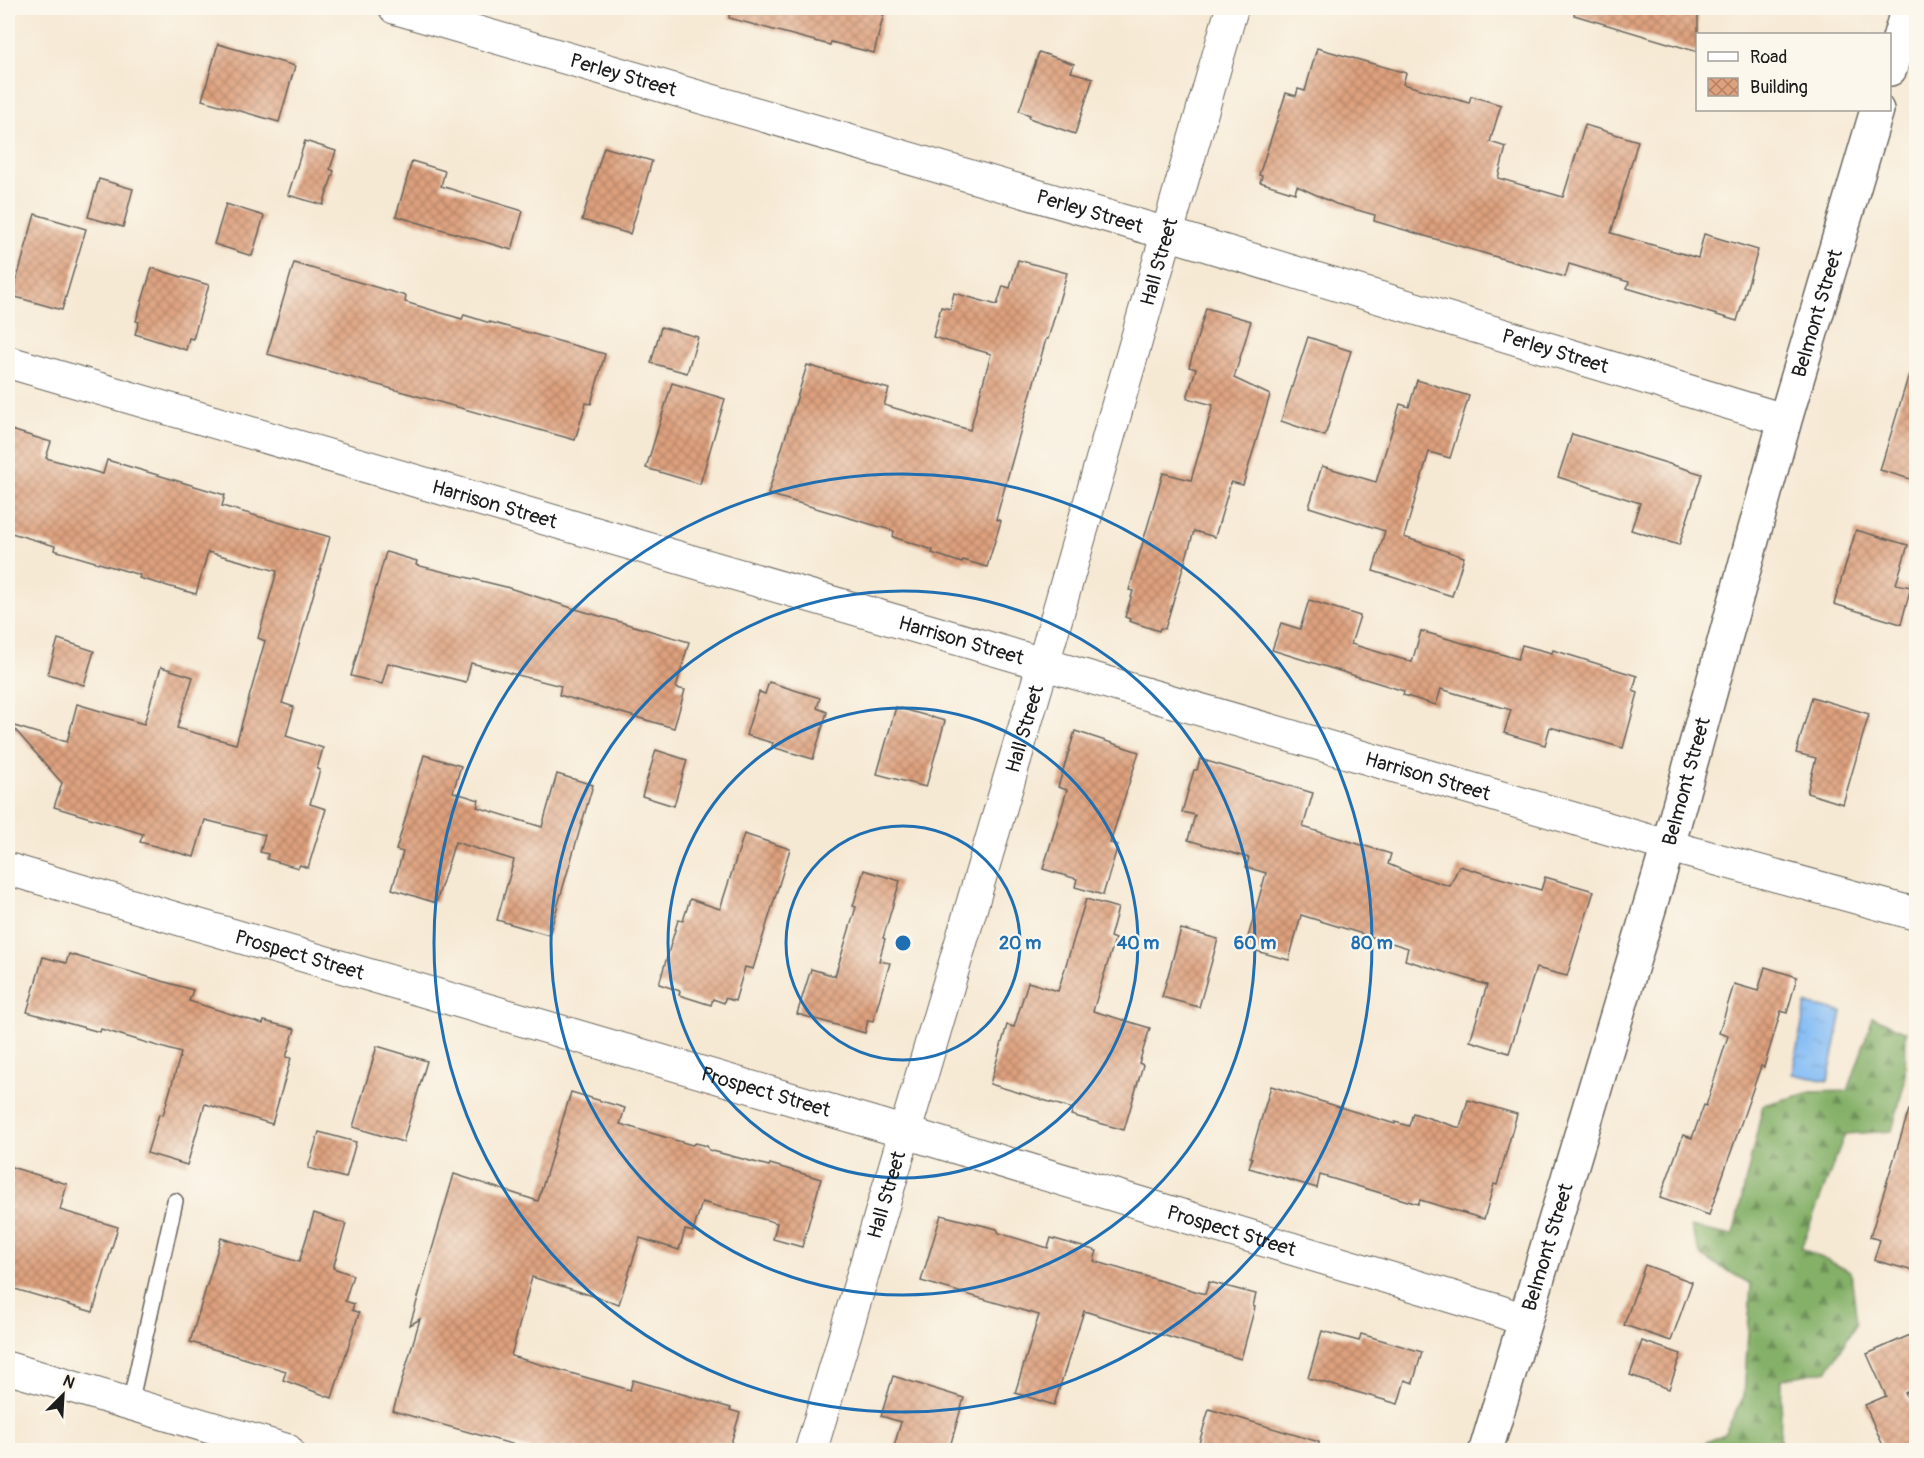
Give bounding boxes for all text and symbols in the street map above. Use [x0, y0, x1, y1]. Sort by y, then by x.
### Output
legend [1696, 33, 1891, 111]
text: Road [1750, 46, 1787, 69]
street label: Perley Street [567, 47, 681, 102]
text: Building [1750, 76, 1808, 99]
street label: Perley Street [1034, 184, 1147, 239]
street label: Hall Street [1134, 214, 1183, 309]
street label: Belmont Street [1786, 245, 1848, 380]
street label: Perley Street [1499, 323, 1613, 379]
street label: Harrison Street [429, 474, 561, 534]
street label: Harrison Street [896, 610, 1028, 670]
street label: Hall Street [1000, 681, 1049, 776]
street label: Belmont Street [1656, 713, 1716, 848]
street label: Harrison Street [1362, 746, 1494, 806]
street label: Prospect Street [232, 924, 368, 986]
text: 20 m [999, 932, 1041, 955]
text: 40 m [1117, 932, 1159, 955]
text: 60 m [1234, 932, 1276, 955]
text: 80 m [1351, 932, 1393, 955]
centre of rings [893, 933, 913, 953]
street label: Prospect Street [699, 1061, 834, 1123]
street label: Hall Street [861, 1147, 911, 1242]
street label: Belmont Street [1516, 1179, 1578, 1314]
street label: Prospect Street [1164, 1199, 1300, 1262]
north arrow [33, 1365, 93, 1425]
text: N [60, 1371, 78, 1394]

